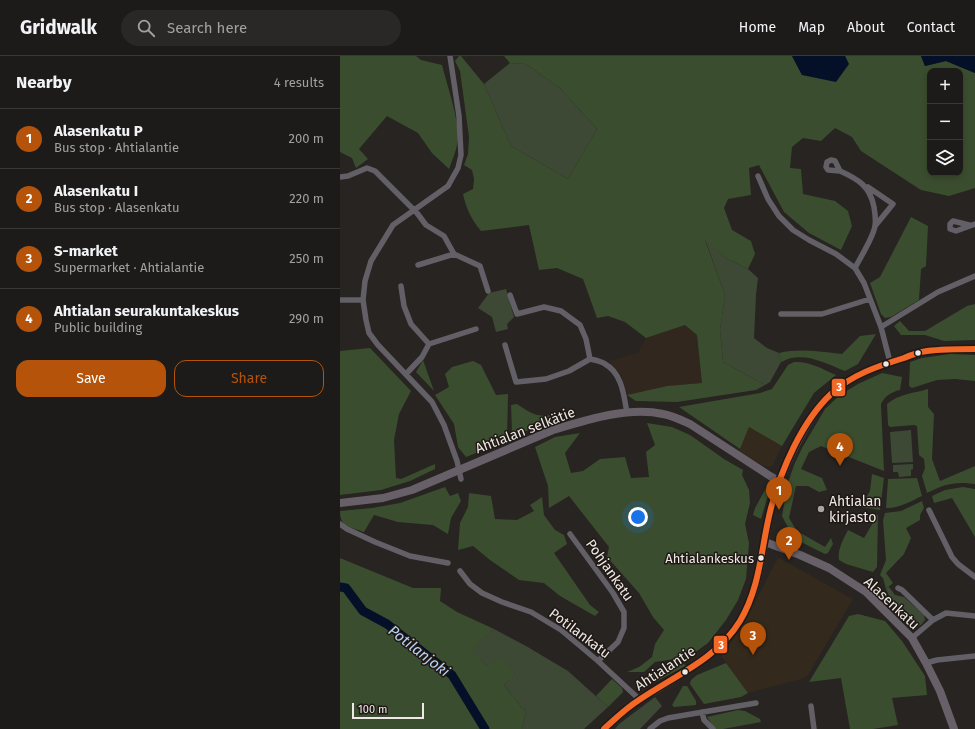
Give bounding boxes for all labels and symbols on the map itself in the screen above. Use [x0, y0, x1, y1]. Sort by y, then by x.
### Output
unlabelled marker [913, 348, 923, 358]
unlabelled marker [881, 359, 891, 369]
line badge: 3 [831, 378, 846, 397]
text: 3 [835, 381, 842, 394]
street label: Ahtialan selkätie [473, 404, 578, 457]
pin: 4 [827, 433, 853, 466]
pin: 1 [766, 477, 792, 510]
place label: Ahtialan kirjasto [829, 493, 882, 526]
marker: Ahtialan kirjasto [816, 504, 826, 514]
your location [628, 507, 648, 527]
pin: 2 [776, 527, 802, 560]
street label: Pohjankatu [582, 536, 637, 604]
place label: Ahtialankeskus [665, 551, 754, 566]
marker: Ahtialankeskus [756, 553, 766, 563]
street label: Alasenkatu [860, 573, 923, 633]
street label: Potilankatu [546, 605, 614, 662]
water label: Potilanjoki [385, 621, 453, 681]
pin: 3 [740, 622, 766, 655]
line badge: 3 [713, 635, 728, 654]
text: 3 [717, 639, 724, 652]
street label: Ahtialantie [632, 642, 699, 694]
unlabelled marker [680, 667, 690, 677]
scale bar [352, 701, 424, 720]

